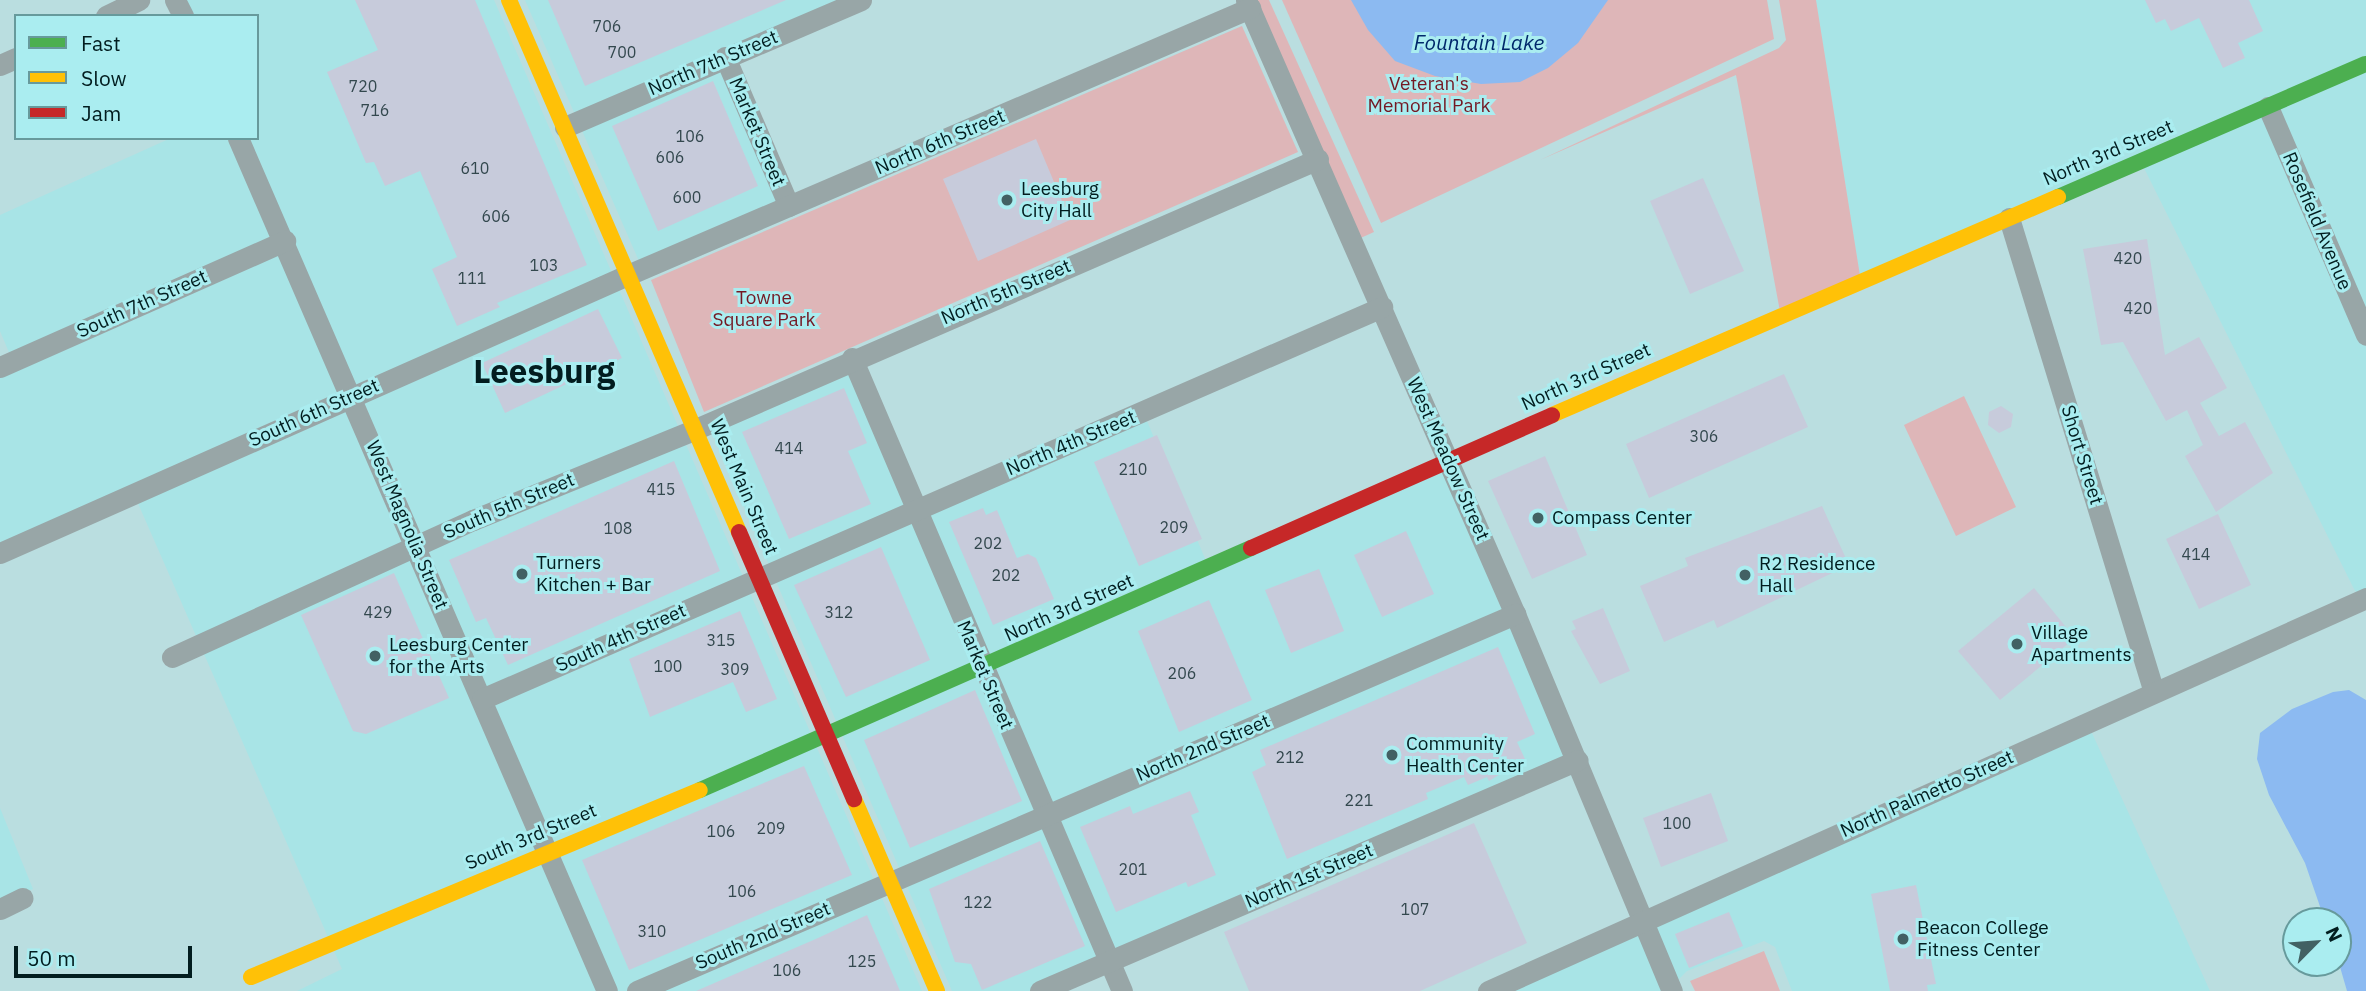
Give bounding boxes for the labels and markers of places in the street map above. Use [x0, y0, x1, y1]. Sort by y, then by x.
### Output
place label: Leesburg City Hall [1021, 178, 1099, 222]
marker: Leesburg City Hall [999, 192, 1015, 208]
place label: Compass Center [1552, 507, 1692, 529]
marker: Compass Center [1530, 510, 1546, 526]
place label: Turners Kitchen + Bar [536, 552, 651, 596]
place label: R2 Residence Hall [1759, 553, 1875, 597]
marker: Turners Kitchen + Bar [514, 566, 530, 582]
marker: R2 Residence Hall [1737, 567, 1753, 583]
place label: Village Apartments [2031, 622, 2132, 666]
place label: Leesburg Center for the Arts [389, 634, 528, 678]
marker: Village Apartments [2009, 636, 2025, 652]
marker: Leesburg Center for the Arts [367, 648, 383, 664]
place label: Community Health Center [1406, 733, 1524, 777]
marker: Community Health Center [1384, 747, 1400, 763]
place label: Beacon College Fitness Center [1917, 917, 2049, 961]
marker: Beacon College Fitness Center [1895, 931, 1911, 947]

